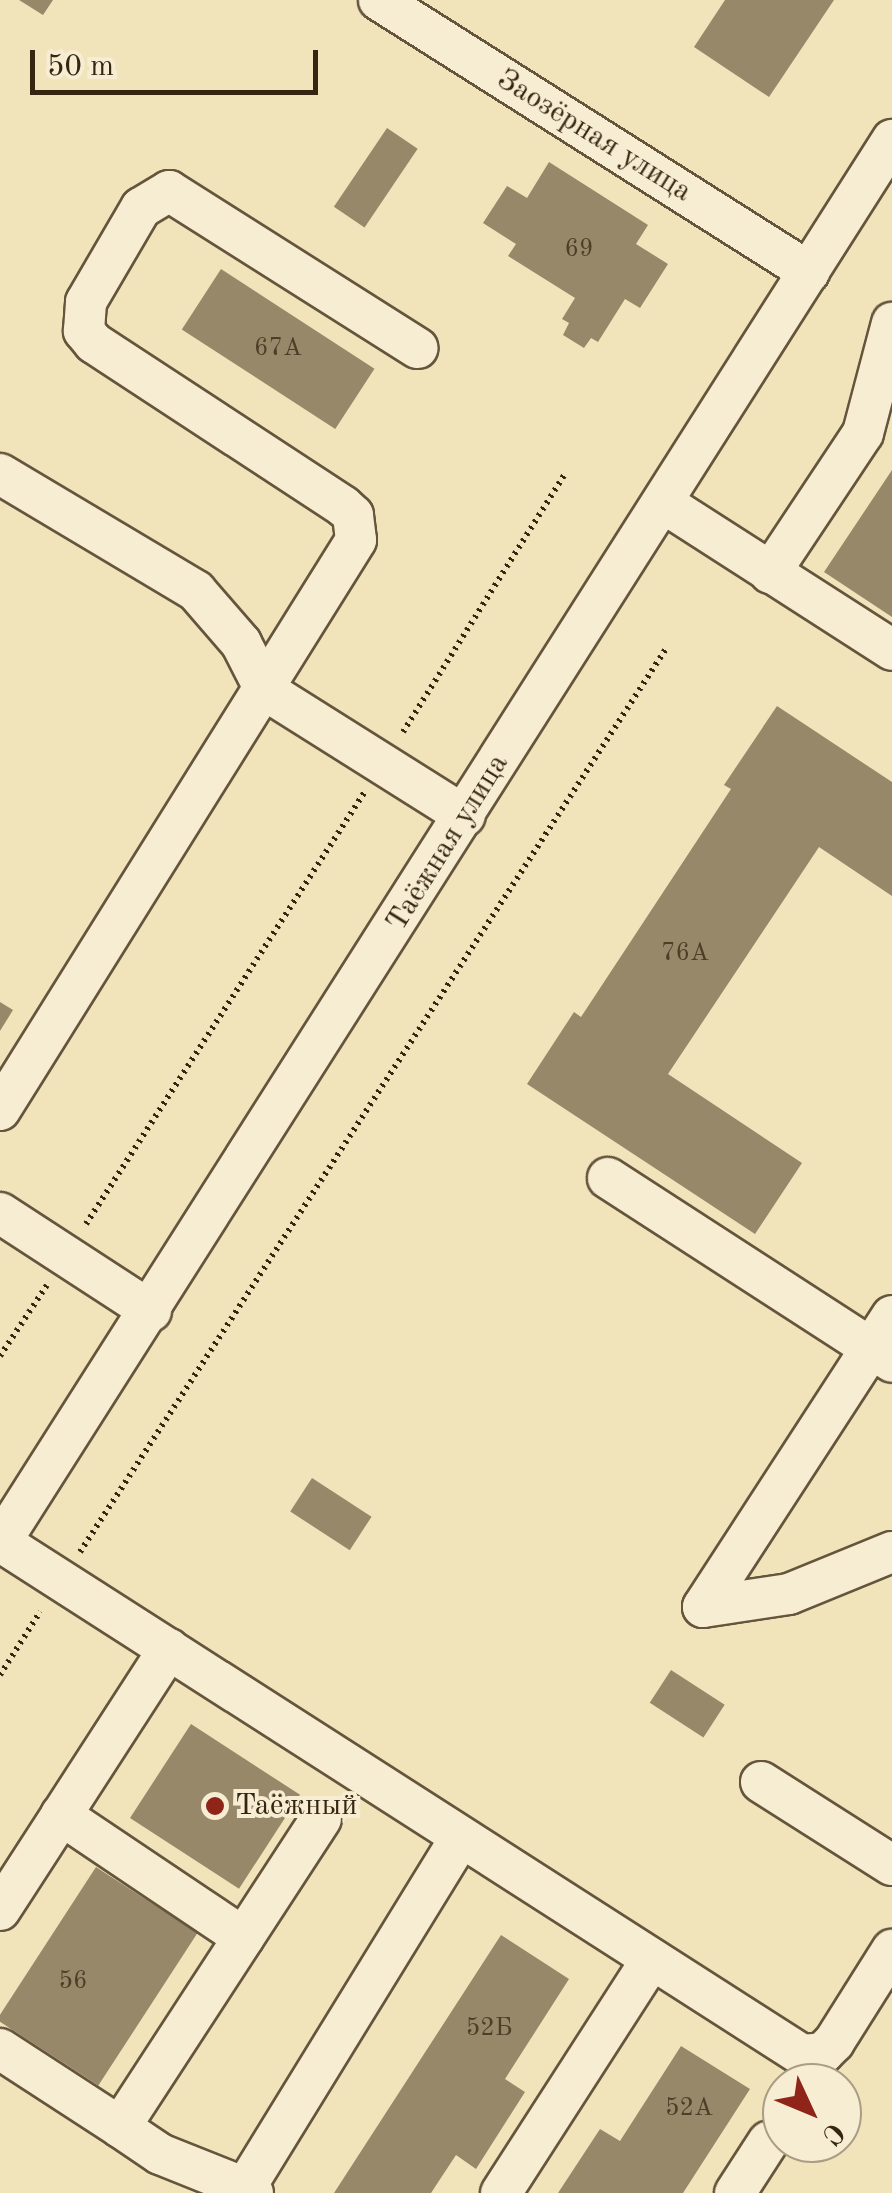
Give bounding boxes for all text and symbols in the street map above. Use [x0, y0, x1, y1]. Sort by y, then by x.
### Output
scale bar [35, 30, 322, 92]
text: 50 m [47, 52, 114, 82]
street label: Заозёрная улица [490, 62, 698, 210]
house number: 69 [565, 235, 593, 265]
house number: 67А [254, 334, 302, 364]
street label: Таёжная улица [379, 748, 517, 938]
house number: 76А [661, 939, 709, 969]
place label: Таёжный [235, 1788, 357, 1824]
marker: Таёжный [204, 1795, 226, 1817]
house number: 56 [59, 1967, 87, 1997]
house number: 52Б [466, 2014, 512, 2044]
north arrow [762, 2063, 862, 2163]
house number: 52А [665, 2094, 713, 2124]
text: С [816, 2116, 849, 2149]

